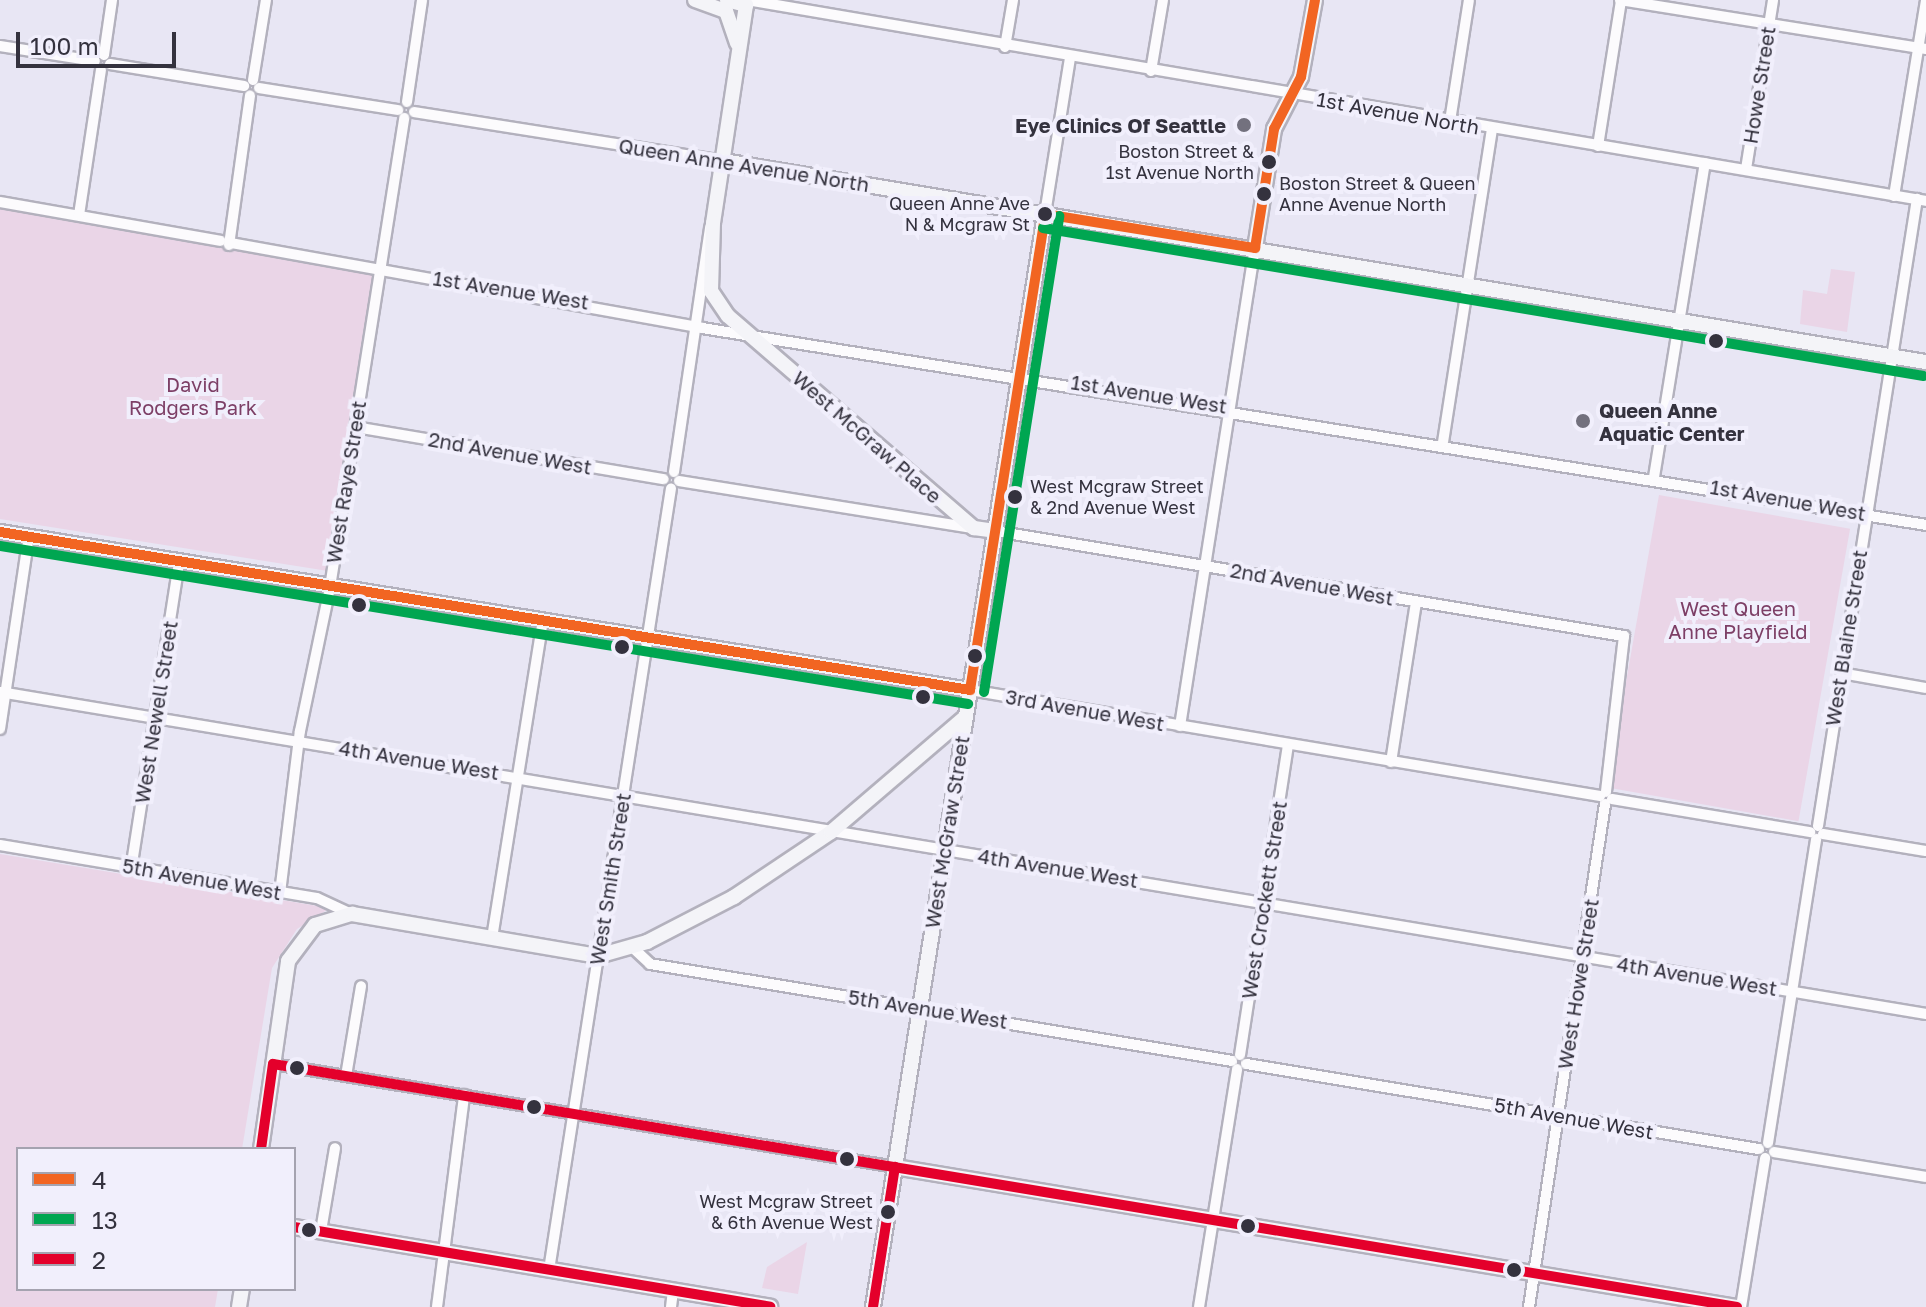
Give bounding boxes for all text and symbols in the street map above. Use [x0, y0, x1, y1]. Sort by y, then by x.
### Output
scale bar [20, 16, 180, 66]
street label: Howe Street [1738, 24, 1780, 146]
text: 100 m [30, 31, 99, 60]
street label: 1st Avenue North [1315, 87, 1481, 139]
place label: Eye Clinics Of Seattle [1015, 113, 1226, 137]
marker: Eye Clinics Of Seattle [1233, 114, 1255, 136]
street label: Queen Anne Avenue North [617, 133, 871, 197]
place label: Boston Street & 1st Avenue North [1106, 141, 1254, 184]
marker: Boston Street & 1st Avenue North [1261, 154, 1277, 170]
place label: Boston Street & Queen Anne Avenue North [1279, 173, 1475, 216]
marker: Boston Street & Queen Anne Avenue North [1256, 186, 1272, 202]
place label: Queen Anne Ave N & Mcgraw St [889, 193, 1030, 236]
marker: Queen Anne Ave N & Mcgraw St [1037, 206, 1053, 222]
street label: 1st Avenue West [431, 266, 591, 314]
unlabelled marker [1708, 333, 1724, 349]
street label: West McGraw Place [788, 366, 946, 508]
street label: 1st Avenue West [1069, 370, 1229, 418]
park label: David Rodgers Park [129, 373, 257, 420]
place label: Queen Anne Aquatic Center [1599, 398, 1744, 445]
street label: West Raye Street [321, 399, 371, 565]
marker: Queen Anne Aquatic Center [1574, 412, 1592, 430]
street label: 2nd Avenue West [426, 427, 594, 479]
street label: 1st Avenue West [1708, 475, 1868, 525]
place label: West Mcgraw Street & 2nd Avenue West [1030, 476, 1204, 518]
marker: West Mcgraw Street & 2nd Avenue West [1007, 489, 1023, 505]
street label: West Blaine Street [1820, 548, 1872, 728]
street label: 2nd Avenue West [1228, 558, 1396, 610]
park label: West Queen Anne Playfield [1668, 596, 1808, 643]
unlabelled marker [351, 597, 367, 613]
street label: West Newell Street [130, 619, 182, 805]
unlabelled marker [614, 639, 630, 655]
unlabelled marker [967, 648, 983, 664]
street label: 3rd Avenue West [1004, 684, 1166, 736]
unlabelled marker [915, 689, 931, 705]
street label: West McGraw Street [920, 734, 974, 930]
street label: 4th Avenue West [337, 736, 501, 784]
street label: West Smith Street [585, 791, 635, 967]
street label: West Crockett Street [1236, 799, 1292, 1001]
street label: 4th Avenue West [976, 844, 1140, 892]
street label: 5th Avenue West [121, 853, 283, 905]
street label: West Howe Street [1553, 897, 1603, 1071]
street label: 4th Avenue West [1615, 952, 1779, 1000]
street label: 5th Avenue West [847, 985, 1009, 1033]
unlabelled marker [289, 1060, 305, 1076]
street label: 5th Avenue West [1493, 1092, 1655, 1144]
unlabelled marker [526, 1099, 542, 1115]
legend [16, 1147, 296, 1291]
unlabelled marker [839, 1151, 855, 1167]
text: 4 [92, 1165, 107, 1194]
place label: West Mcgraw Street & 6th Avenue West [699, 1191, 873, 1234]
marker: West Mcgraw Street & 6th Avenue West [880, 1204, 896, 1220]
text: 13 [92, 1205, 118, 1234]
unlabelled marker [1240, 1218, 1256, 1234]
unlabelled marker [301, 1222, 317, 1238]
text: 2 [92, 1245, 106, 1274]
unlabelled marker [1506, 1262, 1522, 1278]

